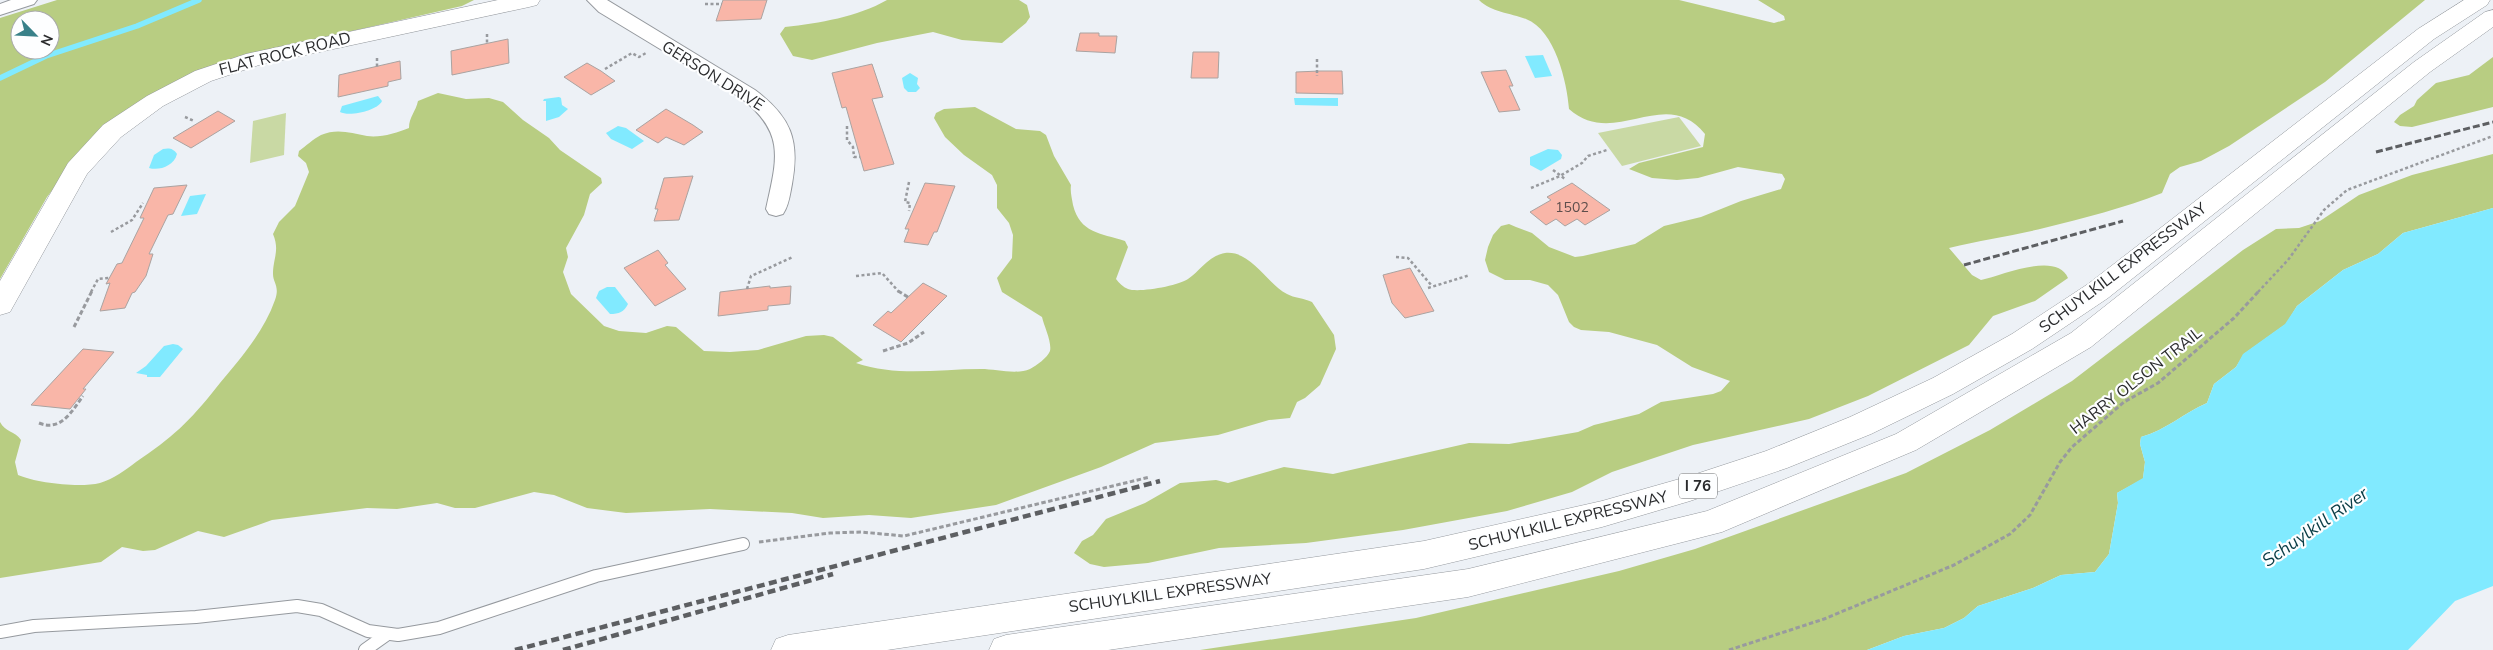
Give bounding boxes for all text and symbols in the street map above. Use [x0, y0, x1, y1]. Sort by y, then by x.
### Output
north arrow [10, 10, 60, 60]
street label: FLAT ROCK ROAD [217, 27, 353, 81]
text: N [36, 31, 57, 49]
street label: GERSON DRIVE [658, 36, 768, 116]
street label: SCHUYLKILL EXPRESSWAY [2035, 197, 2212, 338]
house number: 1502 [1555, 198, 1589, 217]
street label: HARRY OLSON TRAIL [2065, 322, 2207, 440]
road number: I 76 [1679, 474, 1717, 498]
water label: Schuylkill River [2257, 481, 2373, 572]
street label: SCHUYLKILL EXPRESSWAY [1466, 485, 1670, 556]
street label: SCHUYLKILL EXPRESSWAY [1067, 568, 1273, 618]

